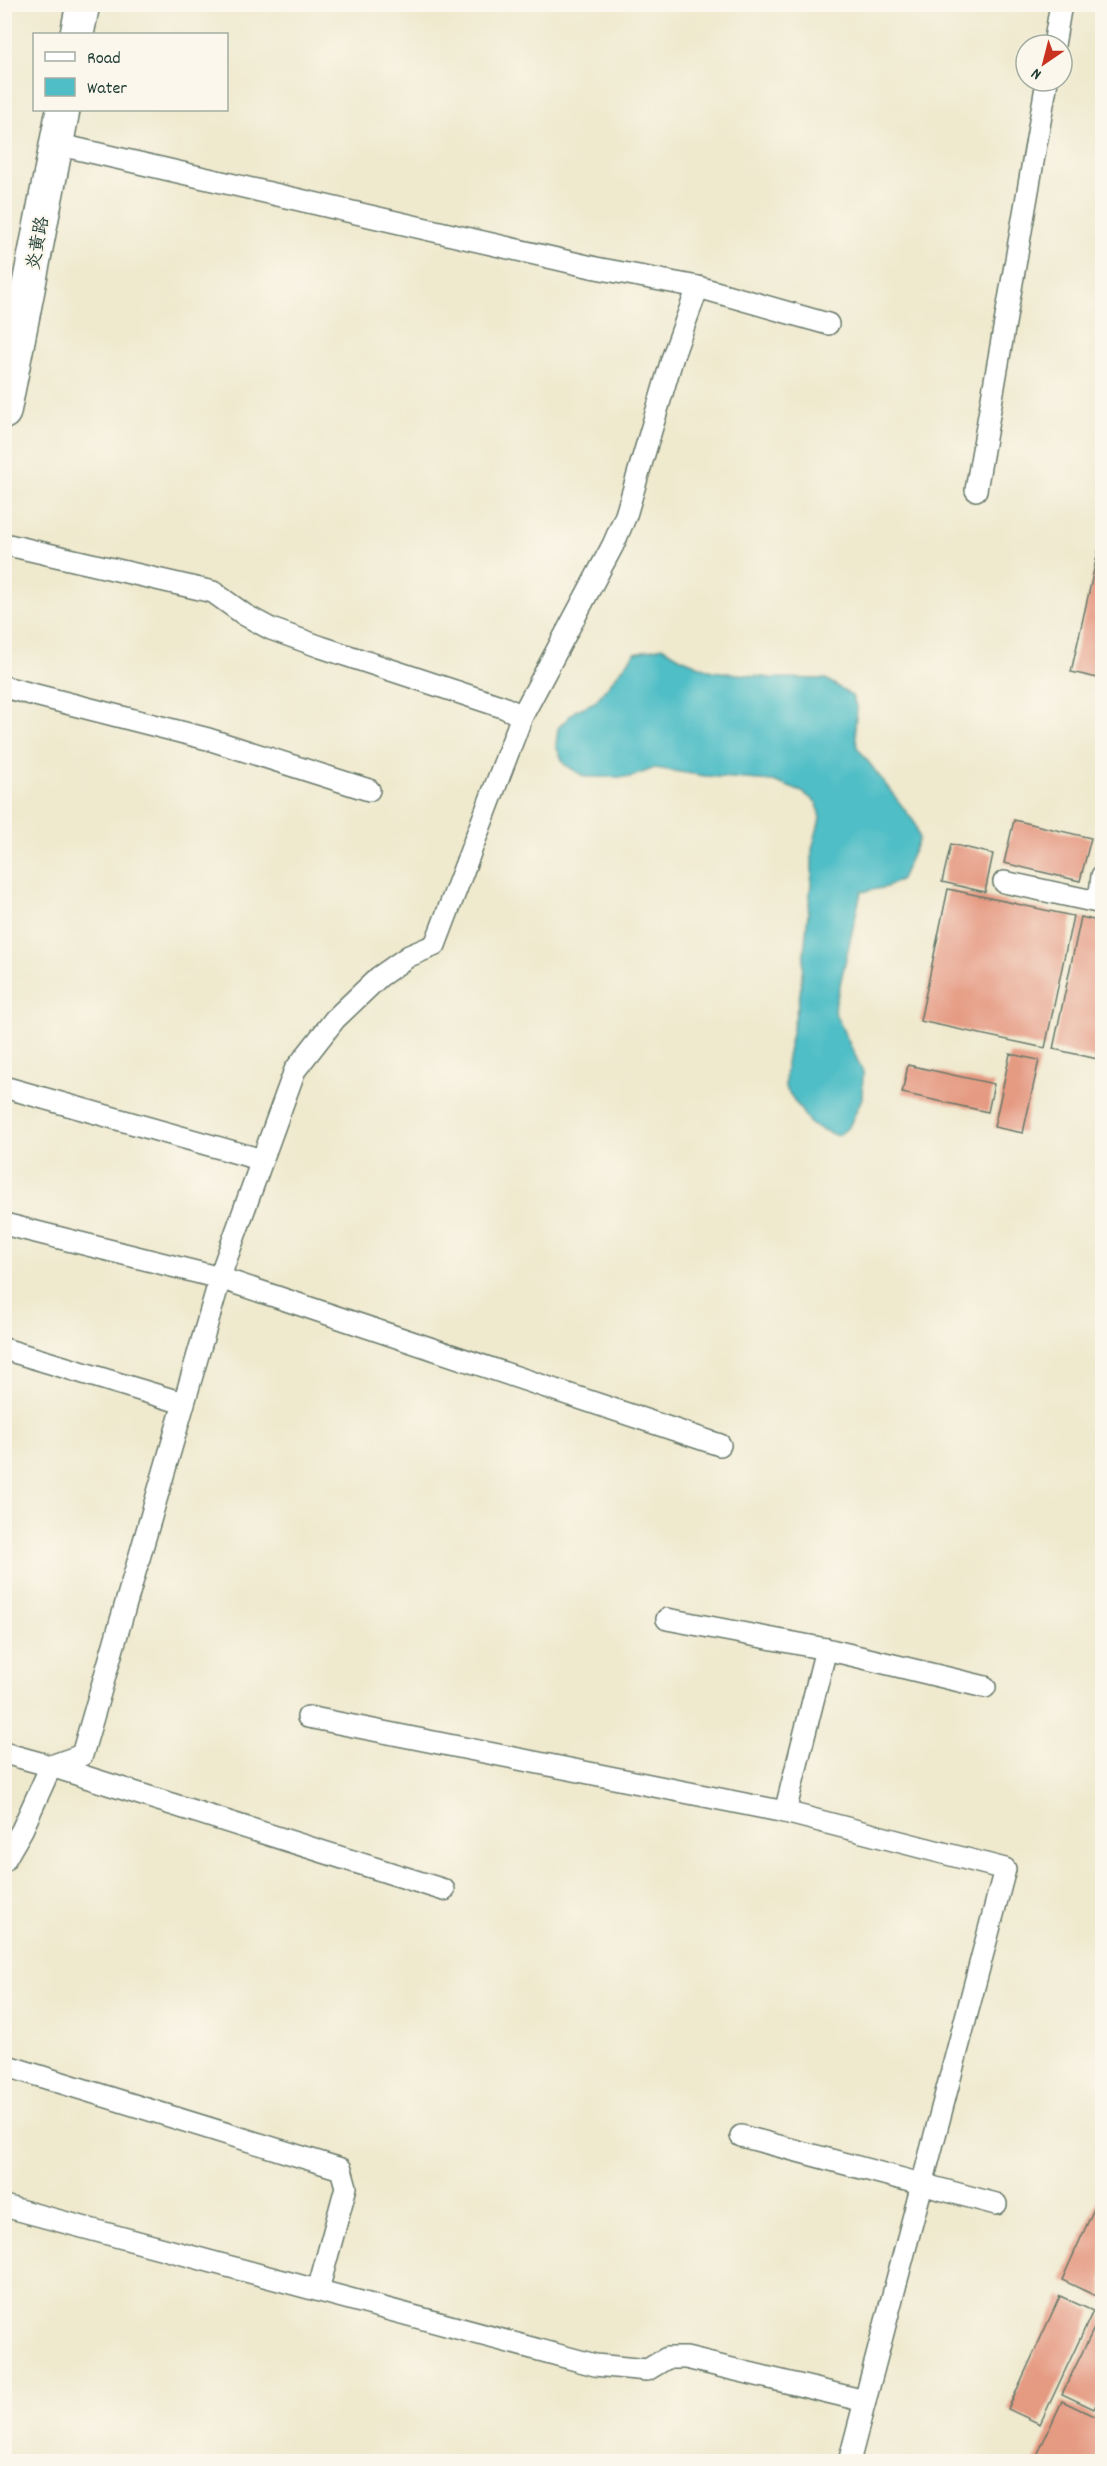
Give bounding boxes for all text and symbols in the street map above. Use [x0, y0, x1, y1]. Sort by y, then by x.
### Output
legend [33, 33, 228, 111]
north arrow [1014, 33, 1074, 93]
text: Road [87, 47, 121, 72]
text: N [1027, 61, 1047, 85]
text: Water [87, 77, 127, 102]
street label: 炎黄路 [22, 215, 57, 272]

